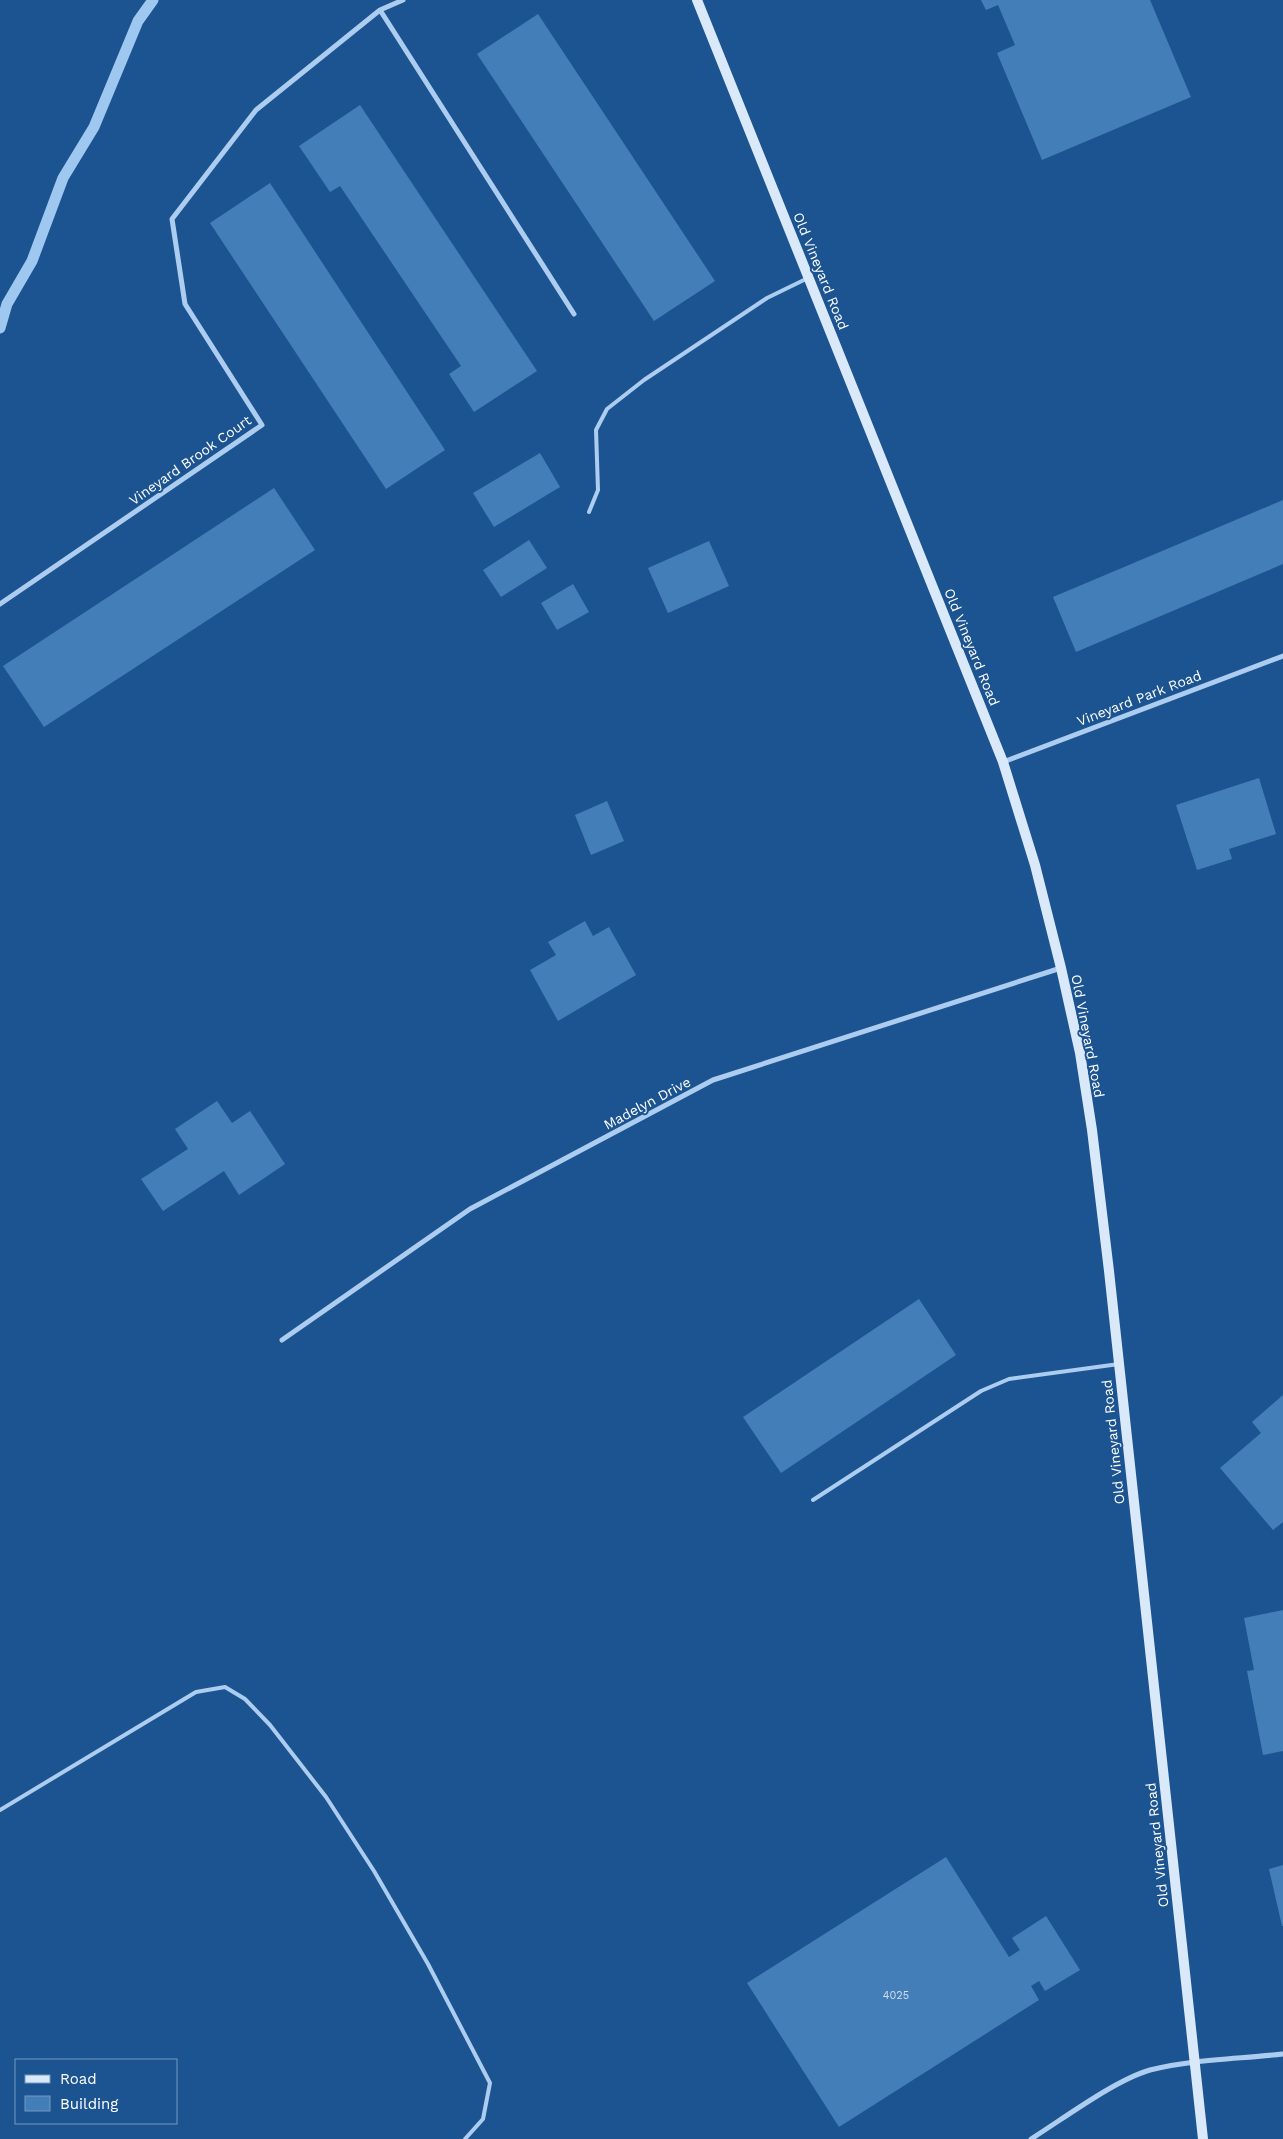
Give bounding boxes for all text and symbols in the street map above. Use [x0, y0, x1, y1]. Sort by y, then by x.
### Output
street label: Old Vineyard Road [790, 210, 852, 332]
street label: Vineyard Brook Court [126, 412, 254, 508]
street label: Old Vineyard Road [941, 586, 1003, 708]
street label: Vineyard Park Road [1075, 667, 1203, 729]
street label: Old Vineyard Road [1068, 973, 1108, 1099]
street label: Madelyn Drive [601, 1073, 693, 1133]
street label: Old Vineyard Road [1098, 1379, 1128, 1505]
street label: Old Vineyard Road [1142, 1782, 1172, 1908]
house number: 4025 [883, 1989, 909, 2002]
legend [15, 2059, 178, 2124]
text: Road [60, 2070, 97, 2088]
text: Building [60, 2095, 118, 2113]

